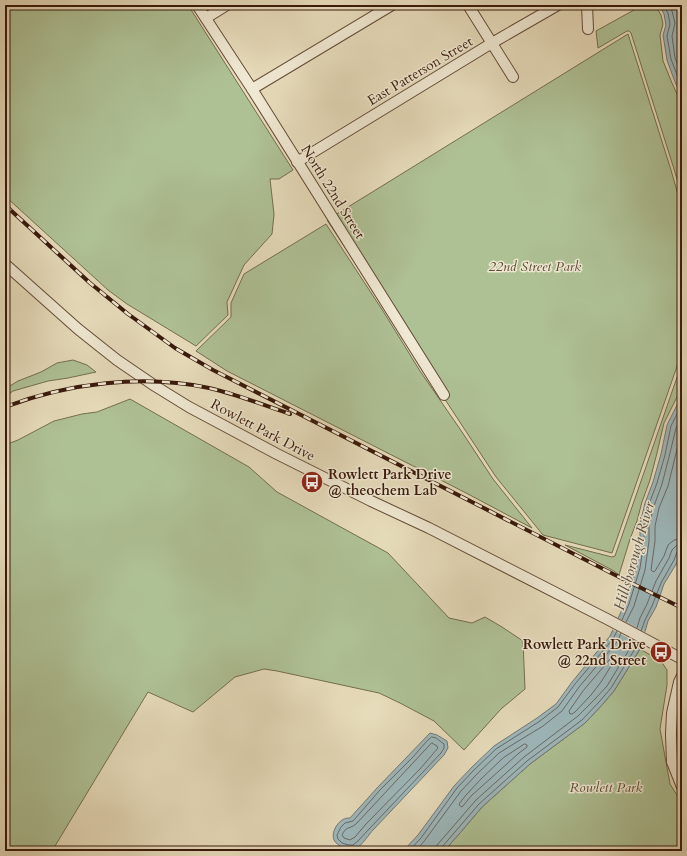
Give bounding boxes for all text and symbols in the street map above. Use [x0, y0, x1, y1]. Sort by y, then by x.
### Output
street label: East Patterson Street [364, 32, 477, 110]
street label: North 22nd Street [296, 141, 370, 243]
park label: 22nd Street Park [488, 257, 581, 276]
street label: Rowlett Park Drive [208, 394, 318, 466]
place label: Rowlett Park Drive @ theochem Lab [328, 465, 451, 500]
bus stop icon: Rowlett Park Drive @ theochem Lab [299, 469, 325, 495]
water label: Hillsborough River [609, 498, 659, 613]
place label: Rowlett Park Drive @ 22nd Street [523, 635, 646, 670]
bus stop icon: Rowlett Park Drive @ 22nd Street [648, 639, 674, 665]
park label: Rowlett Park [570, 778, 643, 797]

